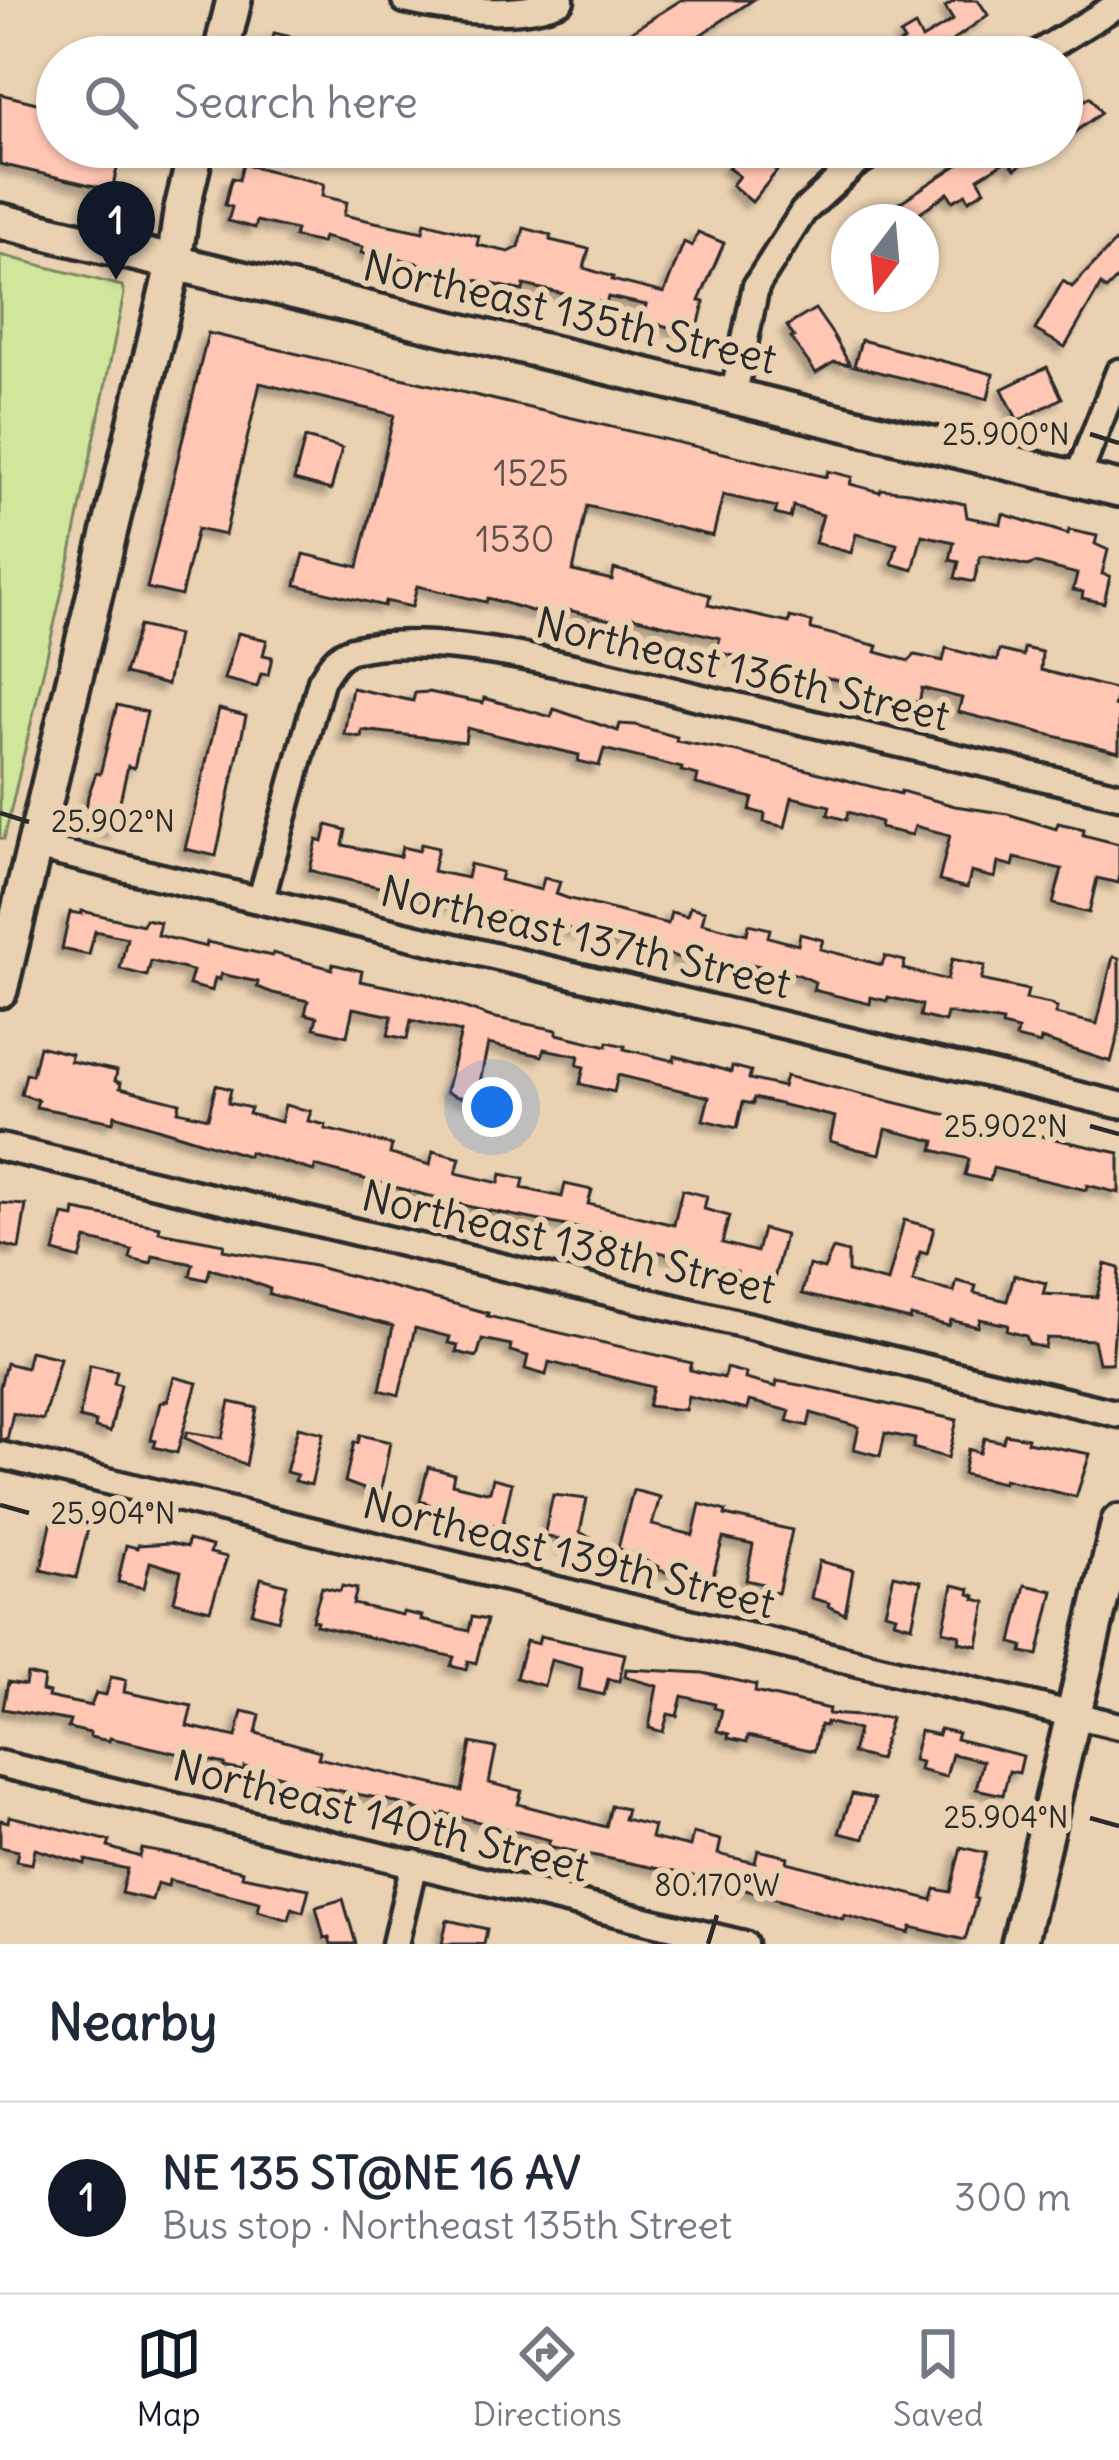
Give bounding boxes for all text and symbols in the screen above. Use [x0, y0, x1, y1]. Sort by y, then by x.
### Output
search box [36, 36, 1083, 168]
icon: search [78, 69, 144, 135]
text: Search here [174, 74, 418, 130]
pin: 1 [77, 181, 155, 280]
north arrow [831, 204, 939, 312]
street label: Northeast 135th Street [358, 239, 782, 385]
text: 25.900°N [942, 415, 1070, 453]
house number: 1525 [493, 451, 569, 496]
house number: 1530 [475, 517, 555, 562]
street label: Northeast 136th Street [531, 596, 955, 742]
text: 25.902°N [51, 802, 175, 840]
street label: Northeast 137th Street [376, 865, 796, 1009]
your location [462, 1077, 522, 1137]
text: 25.902°N [944, 1107, 1068, 1145]
street label: Northeast 138th Street [357, 1169, 781, 1315]
street label: Northeast 139th Street [358, 1477, 780, 1629]
text: 25.904°N [51, 1494, 175, 1532]
street label: Northeast 140th Street [168, 1739, 594, 1893]
text: 25.904°N [944, 1798, 1068, 1836]
text: 80.170°W [654, 1866, 780, 1904]
text: Nearby [48, 1990, 217, 2054]
text: NE 135 ST@NE 16 AV [162, 2145, 581, 2201]
text: 1 [79, 2173, 95, 2222]
text: 300 m [954, 2173, 1071, 2222]
text: Bus stop · Northeast 135th Street [162, 2201, 732, 2250]
tab: Map [136, 2321, 202, 2435]
tab: Directions [473, 2321, 622, 2435]
tab: Saved [893, 2321, 983, 2435]

